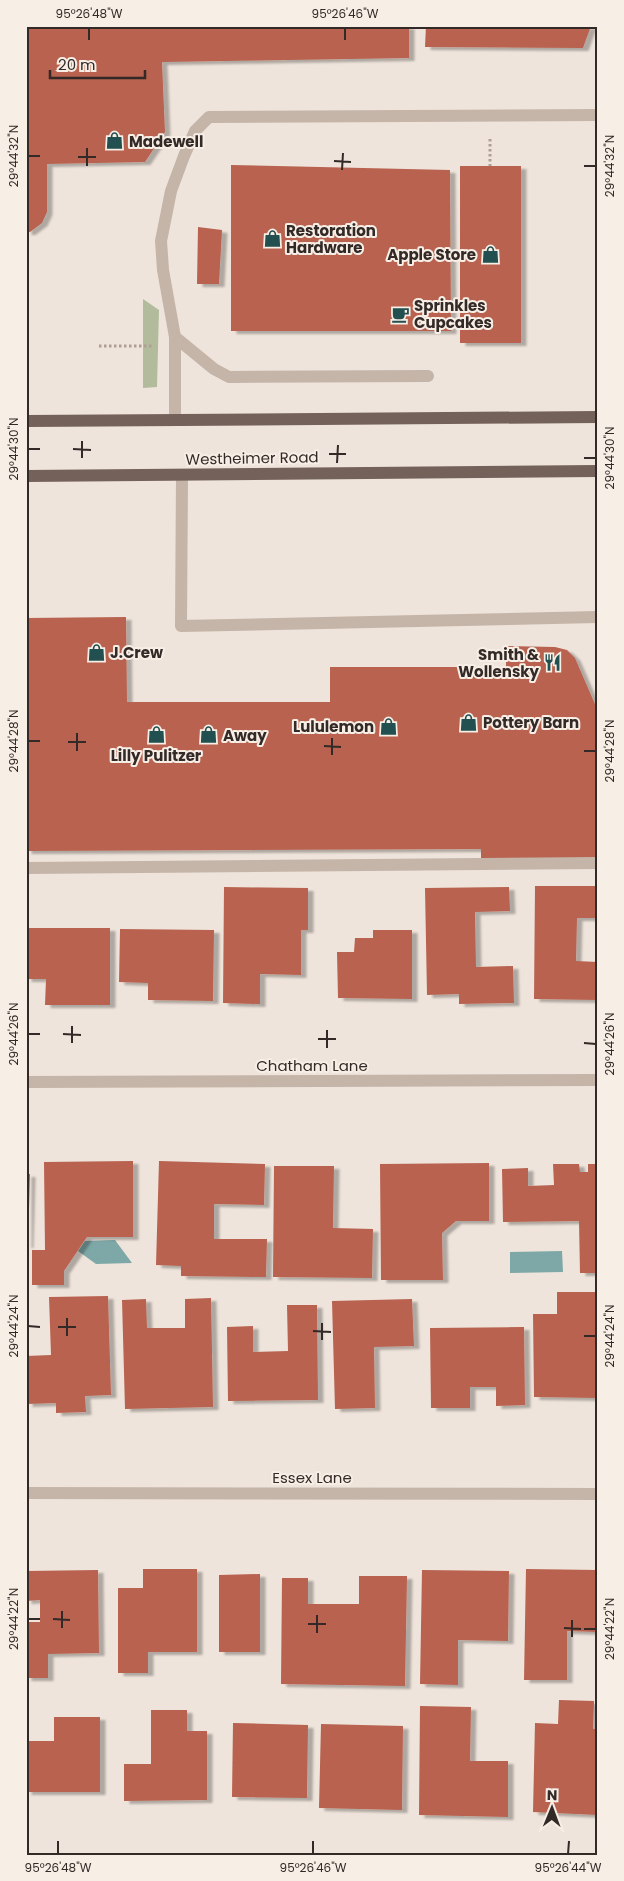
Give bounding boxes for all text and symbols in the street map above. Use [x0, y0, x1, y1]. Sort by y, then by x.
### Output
text: 95°26'48"W [56, 5, 123, 22]
text: 95°26'46"W [312, 5, 379, 22]
scale bar [50, 48, 145, 80]
text: 20 m [58, 54, 96, 75]
text: 29°44'32"N [5, 125, 22, 187]
shop icon: Madewell [105, 131, 125, 151]
place label: Madewell [129, 131, 203, 152]
text: 29°44'32"N [601, 135, 618, 197]
place label: Restoration Hardware [286, 220, 376, 258]
shop icon: Restoration Hardware [262, 229, 282, 249]
place label: Apple Store [387, 244, 476, 265]
shop icon: Apple Store [480, 244, 500, 264]
place label: Sprinkles Cupcakes [414, 295, 492, 333]
cafe icon: Sprinkles Cupcakes [390, 304, 410, 324]
text: 29°44'30"N [5, 418, 22, 480]
text: 29°44'30"N [601, 427, 618, 489]
street label: Westheimer Road [185, 446, 319, 470]
shop icon: J.Crew [86, 642, 106, 662]
place label: J.Crew [110, 642, 163, 663]
place label: Smith & Wollensky [458, 644, 540, 682]
restaurant icon: Smith & Wollensky [543, 653, 563, 673]
text: 29°44'28"N [5, 710, 22, 772]
shop icon: Pottery Barn [459, 712, 479, 732]
place label: Pottery Barn [483, 712, 579, 733]
place label: Lululemon [293, 716, 374, 737]
shop icon: Lululemon [378, 716, 398, 736]
text: 29°44'28"N [601, 720, 618, 782]
shop icon: Lilly Pulitzer [146, 724, 166, 744]
shop icon: Away [199, 725, 219, 745]
place label: Away [223, 725, 267, 746]
place label: Lilly Pulitzer [111, 745, 202, 766]
text: 29°44'26"N [5, 1003, 22, 1065]
text: 29°44'26"N [601, 1013, 618, 1075]
street label: Chatham Lane [256, 1055, 368, 1076]
text: 29°44'24"N [5, 1295, 22, 1357]
text: 29°44'24"N [601, 1305, 618, 1367]
street label: Essex Lane [272, 1467, 352, 1488]
text: 29°44'22"N [5, 1588, 22, 1650]
text: 29°44'22"N [601, 1598, 618, 1660]
north arrow [526, 1784, 576, 1834]
text: N [547, 1785, 558, 1805]
text: 95°26'48"W [25, 1859, 92, 1876]
text: 95°26'46"W [280, 1859, 347, 1876]
text: 95°26'44"W [535, 1859, 602, 1876]

